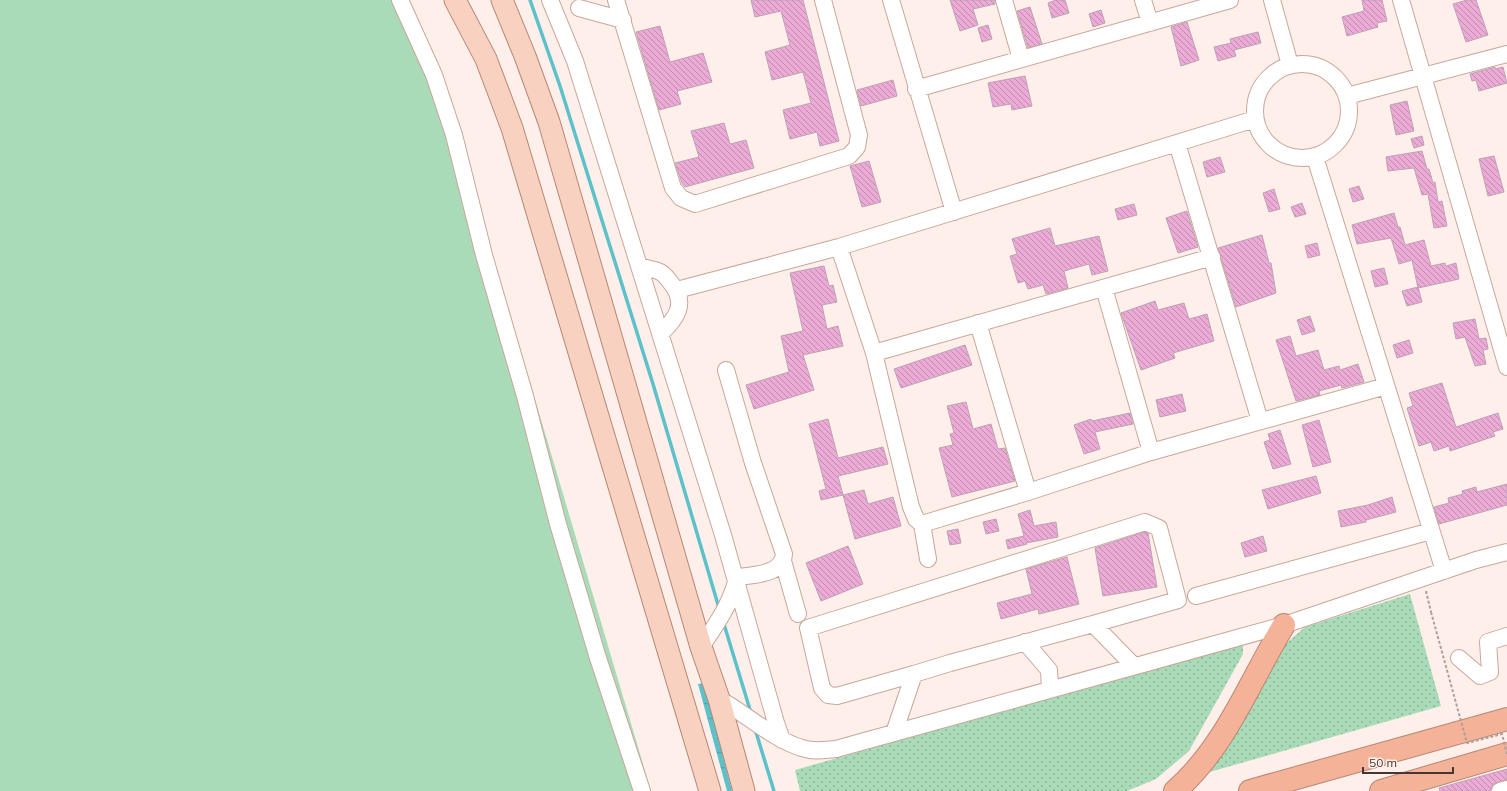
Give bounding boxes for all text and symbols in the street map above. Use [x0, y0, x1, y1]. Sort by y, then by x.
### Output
scale bar [1363, 749, 1453, 775]
text: 50 m [1369, 755, 1397, 770]

